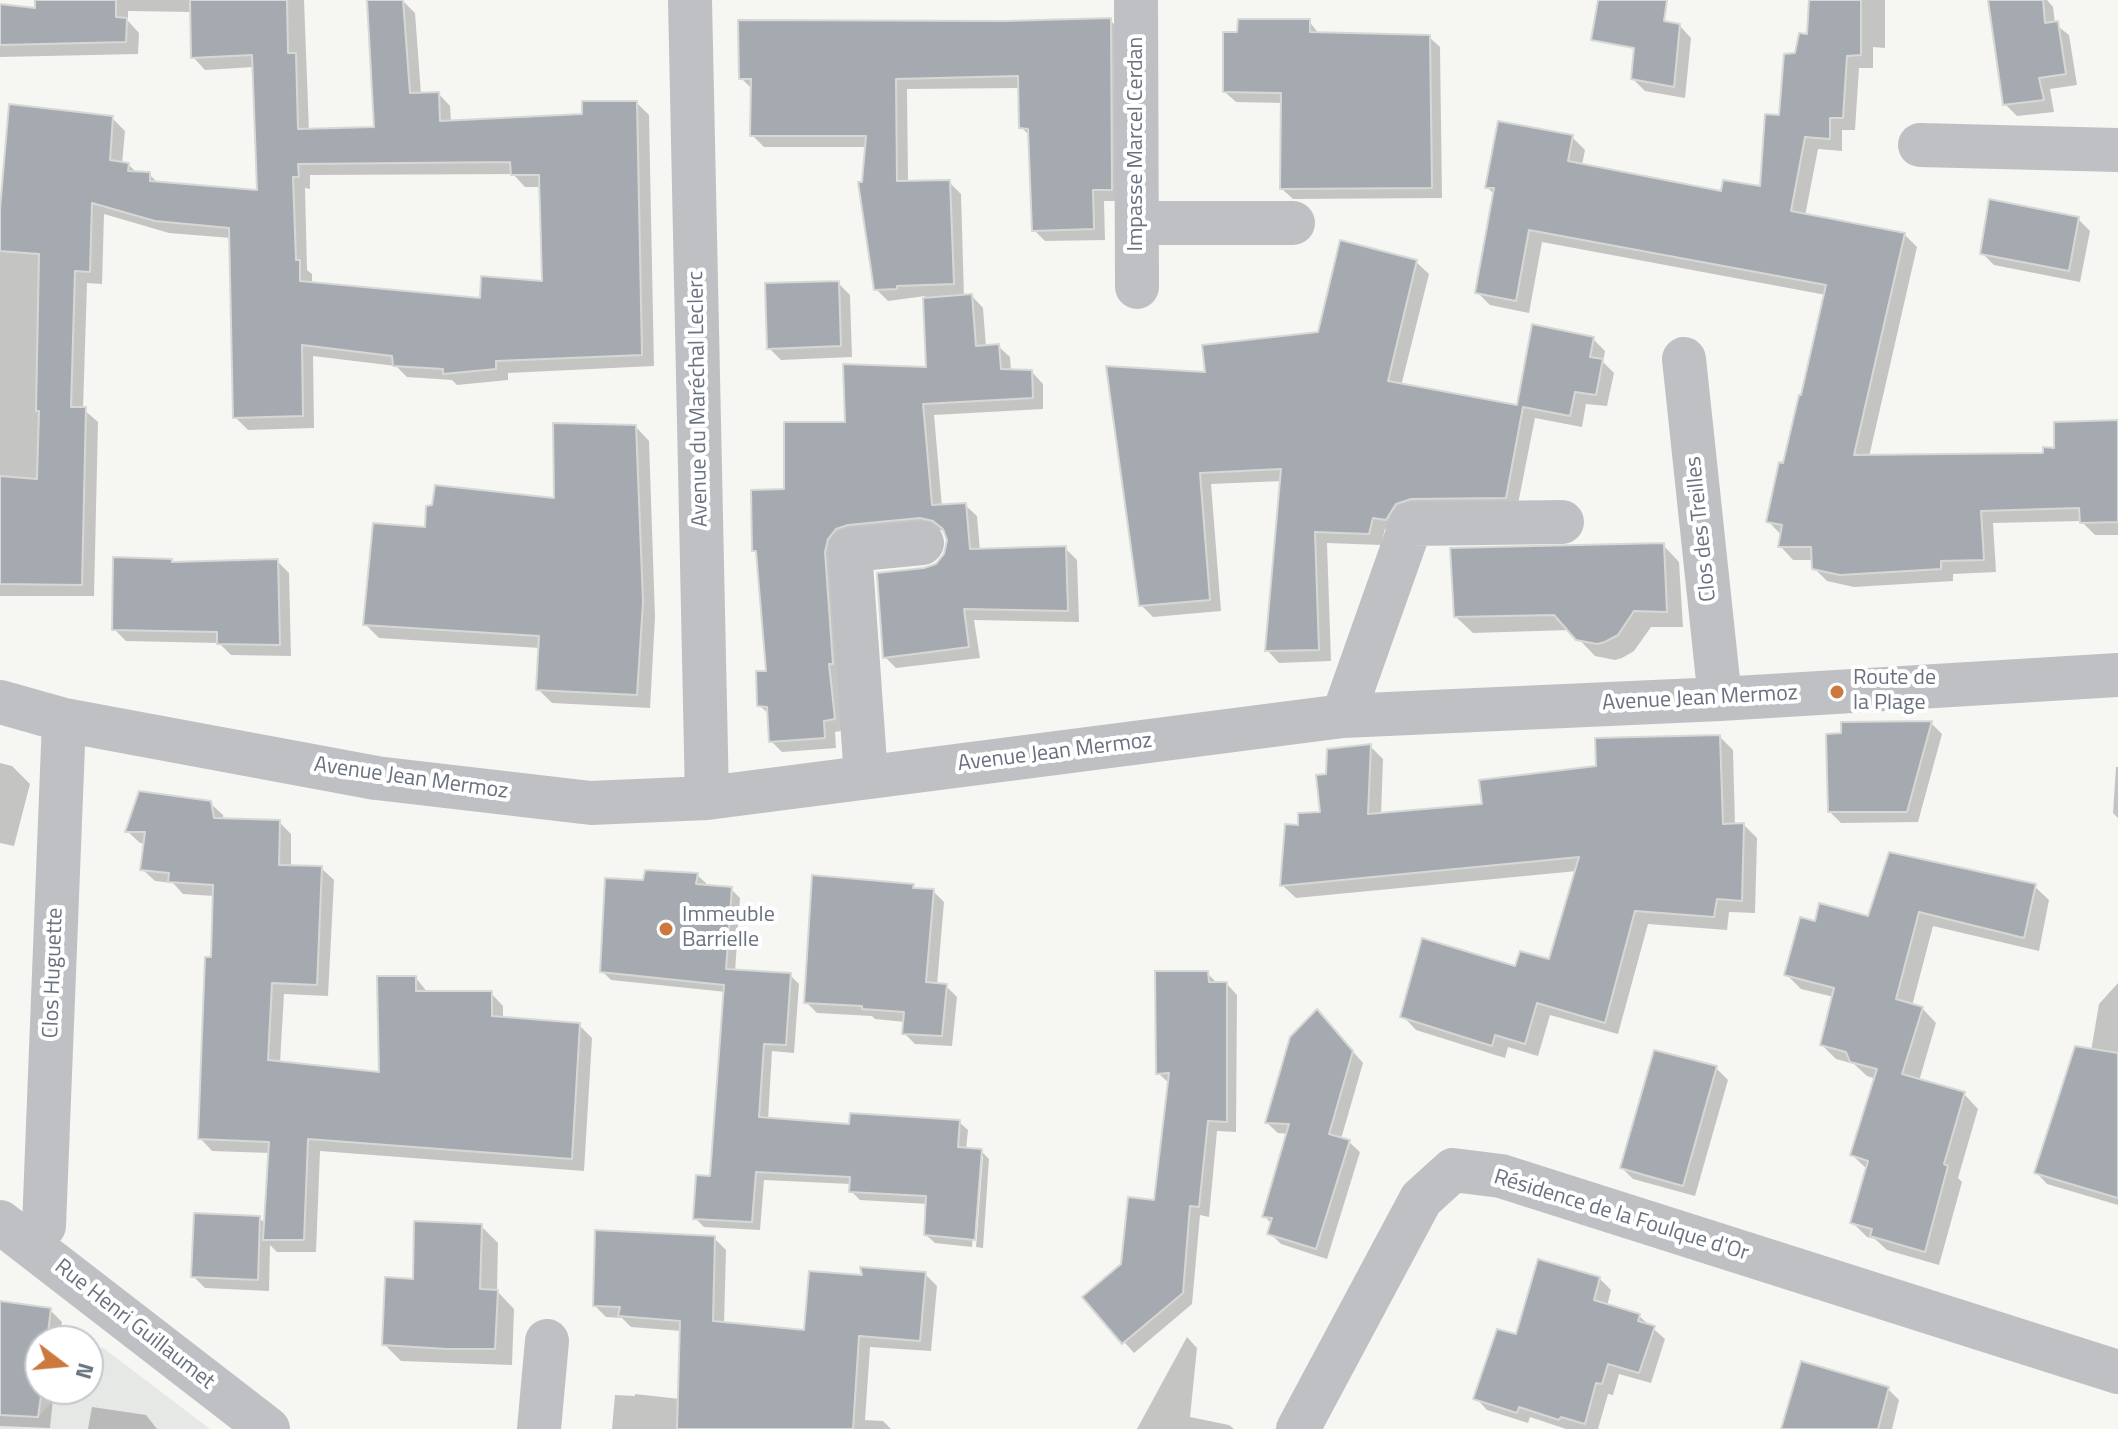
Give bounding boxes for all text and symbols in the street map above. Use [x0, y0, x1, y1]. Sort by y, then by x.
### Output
street label: Impasse Marcel Cerdan [1124, 37, 1150, 251]
street label: Avenue du Maréchal Leclerc [684, 271, 714, 527]
street label: Clos des Treilles [1681, 455, 1723, 603]
place label: Route de la Plage [1853, 666, 1936, 718]
street label: Avenue Jean Mermoz [1602, 681, 1798, 717]
marker: Route de la Plage [1828, 683, 1846, 701]
street label: Avenue Jean Mermoz [956, 728, 1154, 778]
street label: Avenue Jean Mermoz [312, 752, 510, 806]
place label: Immeuble Barrielle [682, 903, 775, 954]
street label: Clos Huguette [39, 907, 69, 1039]
marker: Immeuble Barrielle [657, 920, 675, 938]
street label: Résidence de la Foulque d'Or [1490, 1165, 1752, 1267]
street label: Rue Henri Guillaumet [49, 1254, 219, 1396]
north arrow [24, 1325, 104, 1405]
text: N [67, 1359, 104, 1383]

